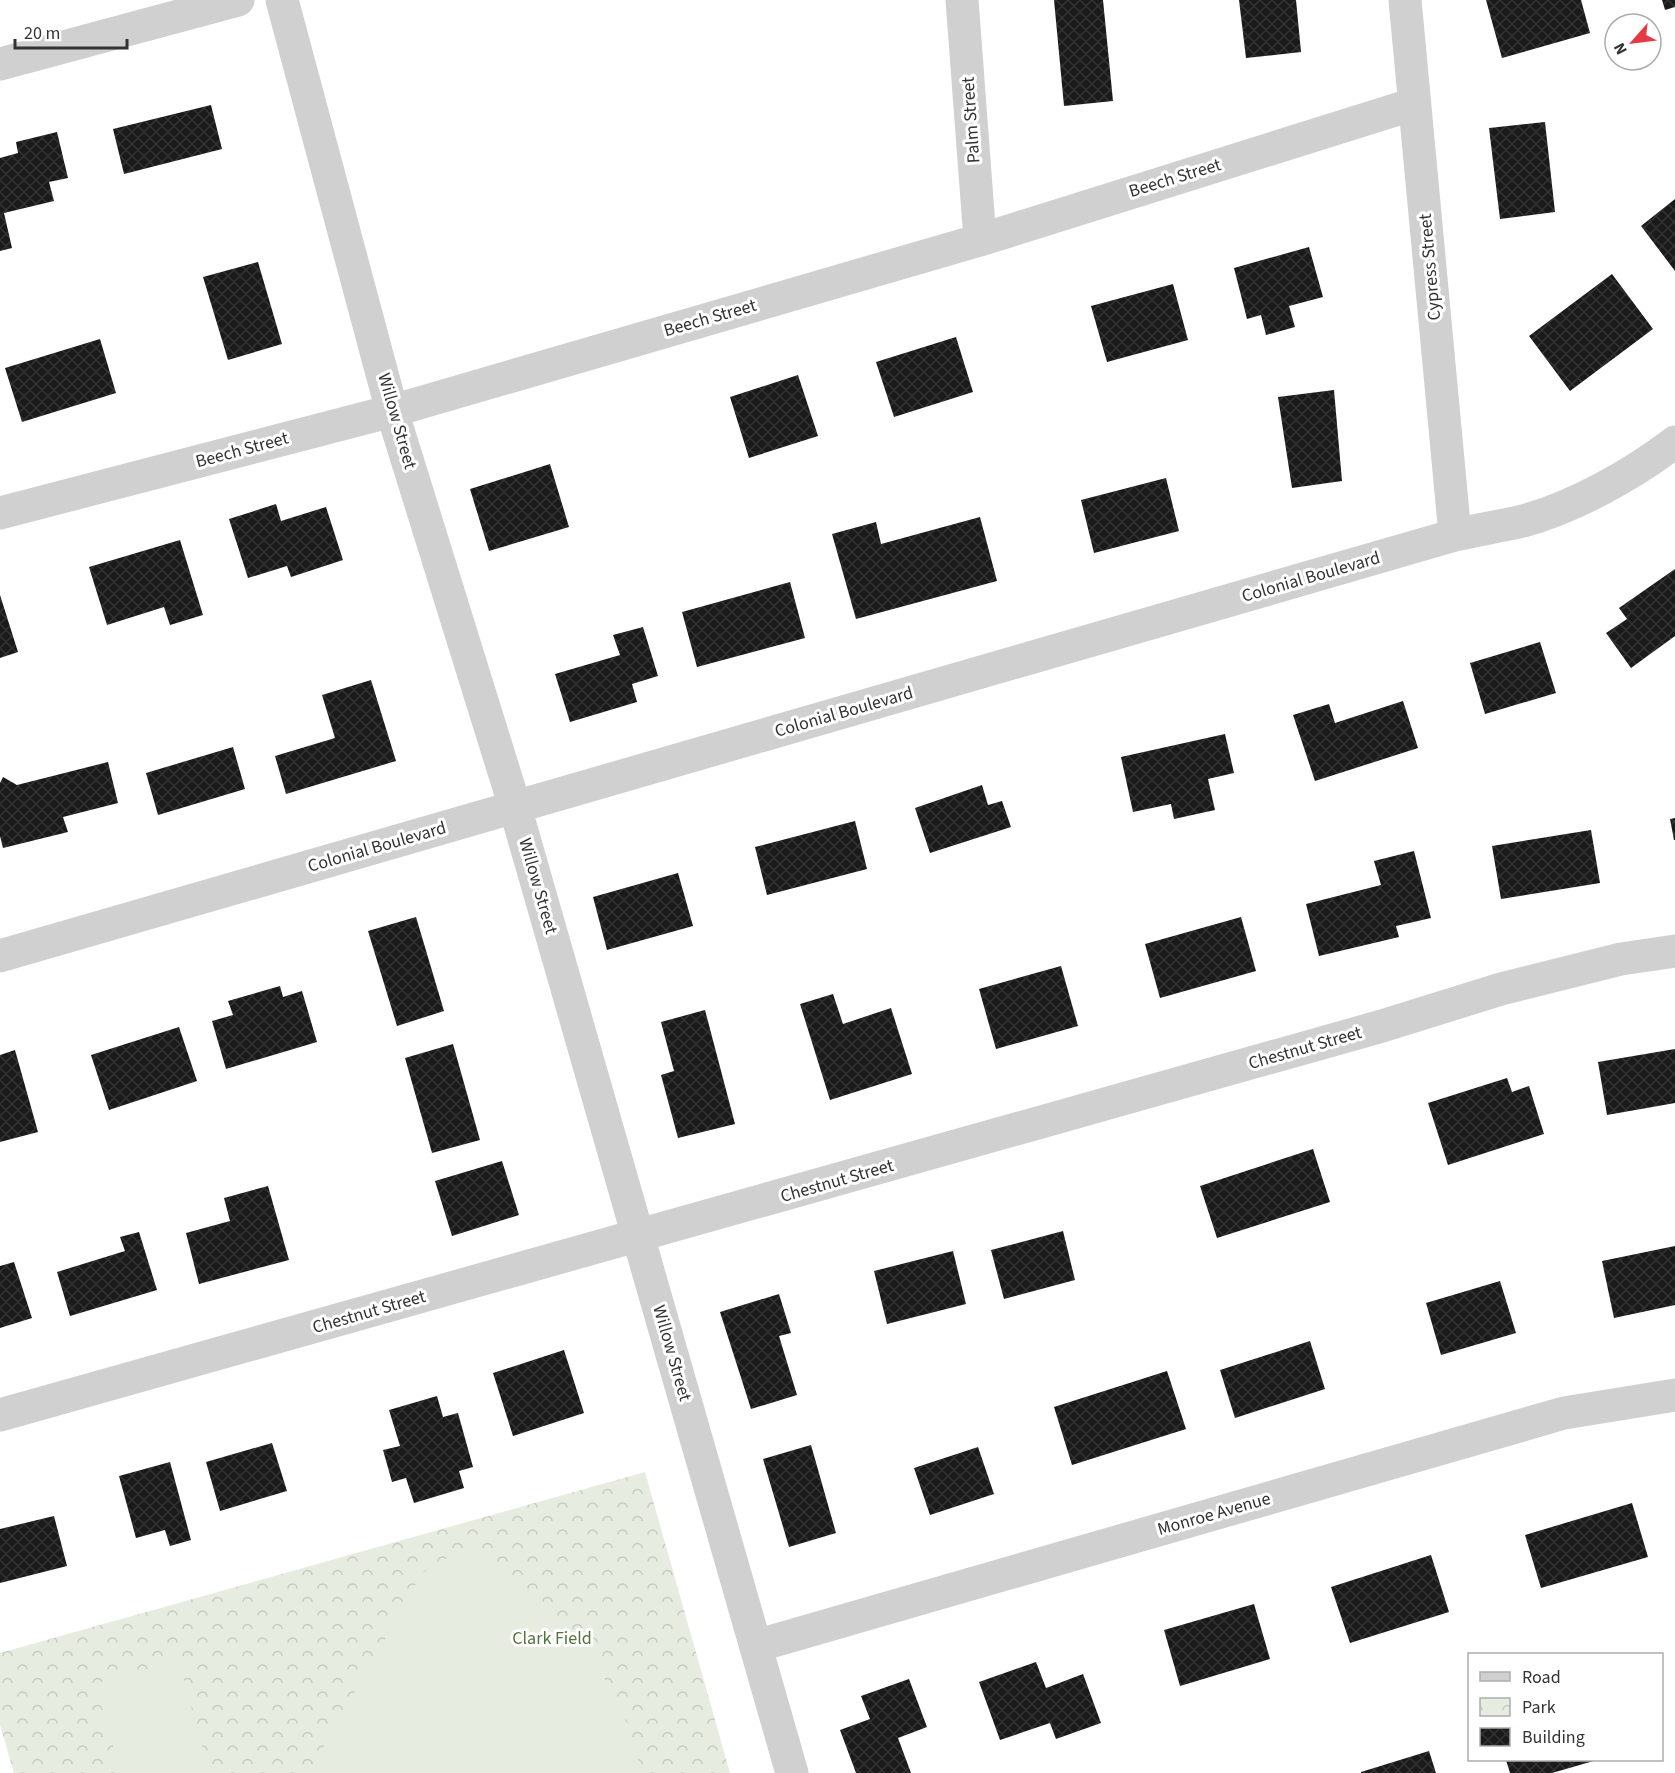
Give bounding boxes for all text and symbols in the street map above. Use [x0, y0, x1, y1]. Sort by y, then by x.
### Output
scale bar [15, 12, 128, 50]
north arrow [1603, 12, 1663, 72]
text: 20 m [24, 21, 60, 46]
text: N [1608, 39, 1633, 58]
street label: Palm Street [956, 76, 986, 164]
street label: Beech Street [1126, 152, 1224, 204]
street label: Cypress Street [1413, 213, 1447, 321]
street label: Beech Street [661, 293, 759, 343]
street label: Willow Street [371, 370, 423, 472]
street label: Beech Street [193, 426, 291, 474]
street label: Colonial Boulevard [1239, 545, 1383, 609]
street label: Colonial Boulevard [772, 680, 916, 744]
street label: Colonial Boulevard [305, 815, 449, 879]
street label: Willow Street [512, 835, 564, 937]
street label: Chestnut Street [1245, 1020, 1365, 1076]
street label: Chestnut Street [777, 1153, 897, 1209]
street label: Chestnut Street [309, 1284, 429, 1340]
street label: Willow Street [646, 1302, 698, 1404]
street label: Monroe Avenue [1155, 1486, 1274, 1542]
park label: Clark Field [512, 1626, 592, 1651]
legend [1468, 1653, 1663, 1761]
text: Road [1522, 1665, 1561, 1690]
text: Park [1522, 1695, 1556, 1720]
text: Building [1522, 1725, 1585, 1750]

